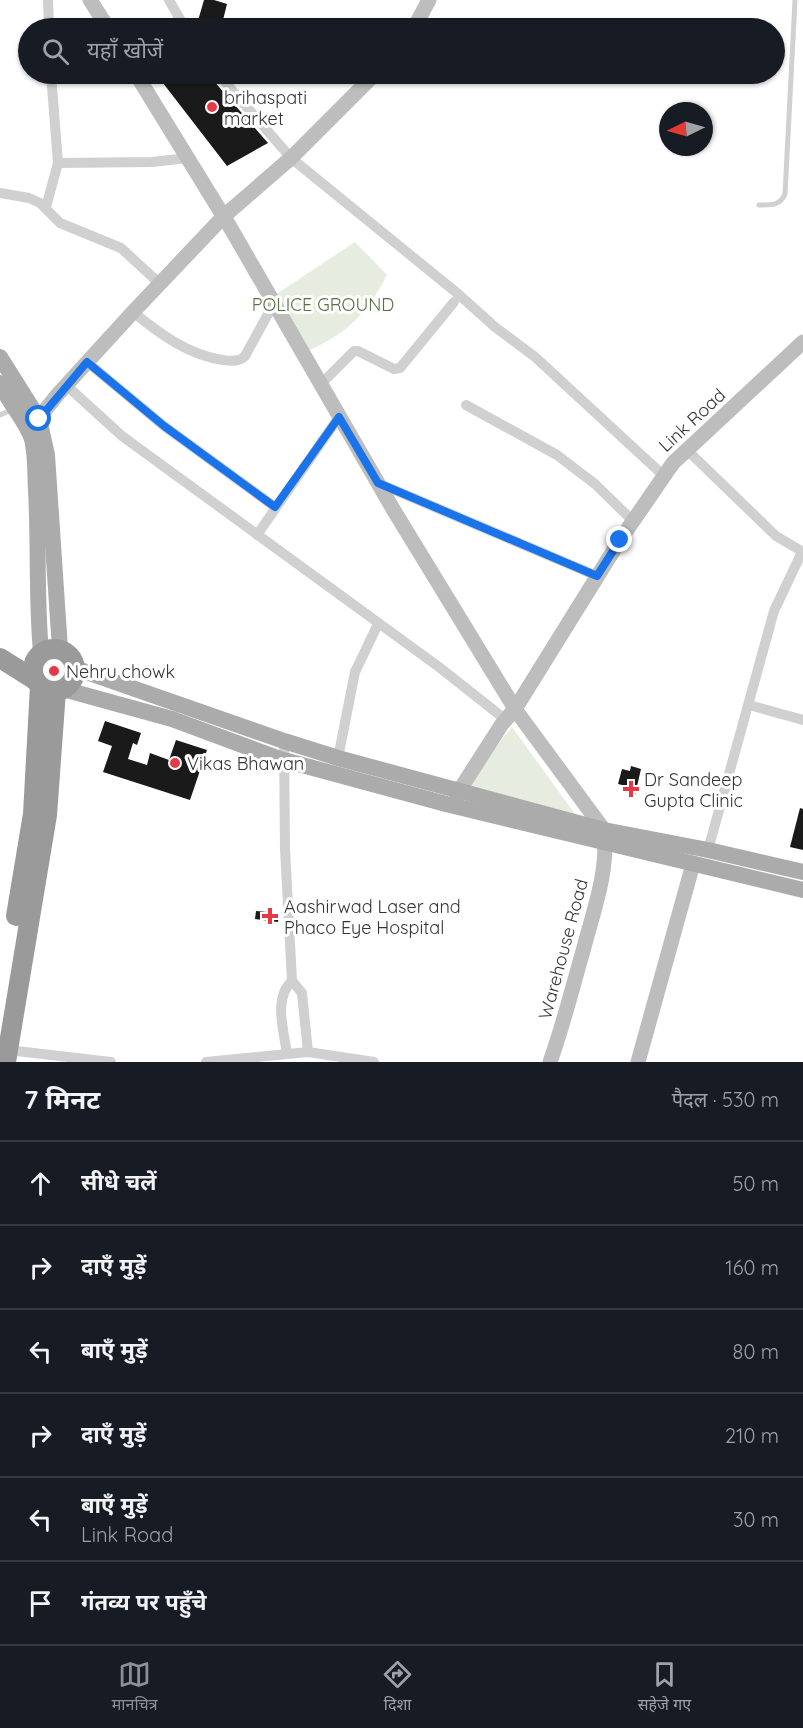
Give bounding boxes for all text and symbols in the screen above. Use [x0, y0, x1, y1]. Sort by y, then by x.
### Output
search box [18, 18, 785, 84]
icon: search [39, 35, 72, 68]
text: यहाँ खोजें [87, 36, 163, 64]
place label: brihaspati market [224, 86, 307, 130]
marker: brihaspati market [205, 100, 219, 114]
north arrow [659, 102, 713, 156]
park label: POLICE GROUND [252, 293, 394, 316]
street label: Link Road [654, 383, 730, 457]
route start [25, 405, 51, 431]
route end [606, 526, 632, 552]
place label: Nehru chowk [66, 660, 175, 683]
marker: Nehru chowk [47, 664, 61, 678]
place label: Vikas Bhawan [187, 752, 304, 775]
marker: Vikas Bhawan [168, 756, 182, 770]
place label: Dr Sandeep Gupta Clinic [644, 768, 743, 812]
marker: Dr Sandeep Gupta Clinic [622, 780, 640, 798]
street label: Warehouse Road [533, 876, 593, 1022]
place label: Aashirwad Laser and Phaco Eye Hospital [284, 895, 461, 939]
marker: Aashirwad Laser and Phaco Eye Hospital [261, 907, 279, 925]
text: 7 मिनट [24, 1083, 100, 1116]
text: पैदल · 530 m [672, 1087, 779, 1112]
icon: ahead [24, 1167, 57, 1200]
text: सीधे चलें [81, 1168, 157, 1196]
text: 50 m [733, 1171, 779, 1196]
icon: right [24, 1251, 57, 1284]
text: दाएँ मुड़ें [81, 1252, 146, 1280]
text: 160 m [725, 1255, 779, 1280]
icon: left [24, 1335, 57, 1368]
text: बाएँ मुड़ें [81, 1336, 147, 1364]
text: 80 m [733, 1339, 779, 1364]
icon: right [24, 1419, 57, 1452]
text: दाएँ मुड़ें [81, 1420, 146, 1448]
text: 210 m [725, 1423, 779, 1448]
text: बाएँ मुड़ें [81, 1491, 147, 1519]
icon: left [24, 1503, 57, 1536]
text: 30 m [733, 1507, 779, 1532]
text: Link Road [81, 1522, 173, 1547]
icon: arrive [24, 1587, 57, 1620]
text: गंतव्य पर पहुँचे [81, 1588, 206, 1616]
tab: मानचित्र [112, 1658, 158, 1717]
tab: दिशा [381, 1658, 414, 1717]
tab: सहेजे गए [638, 1658, 691, 1717]

